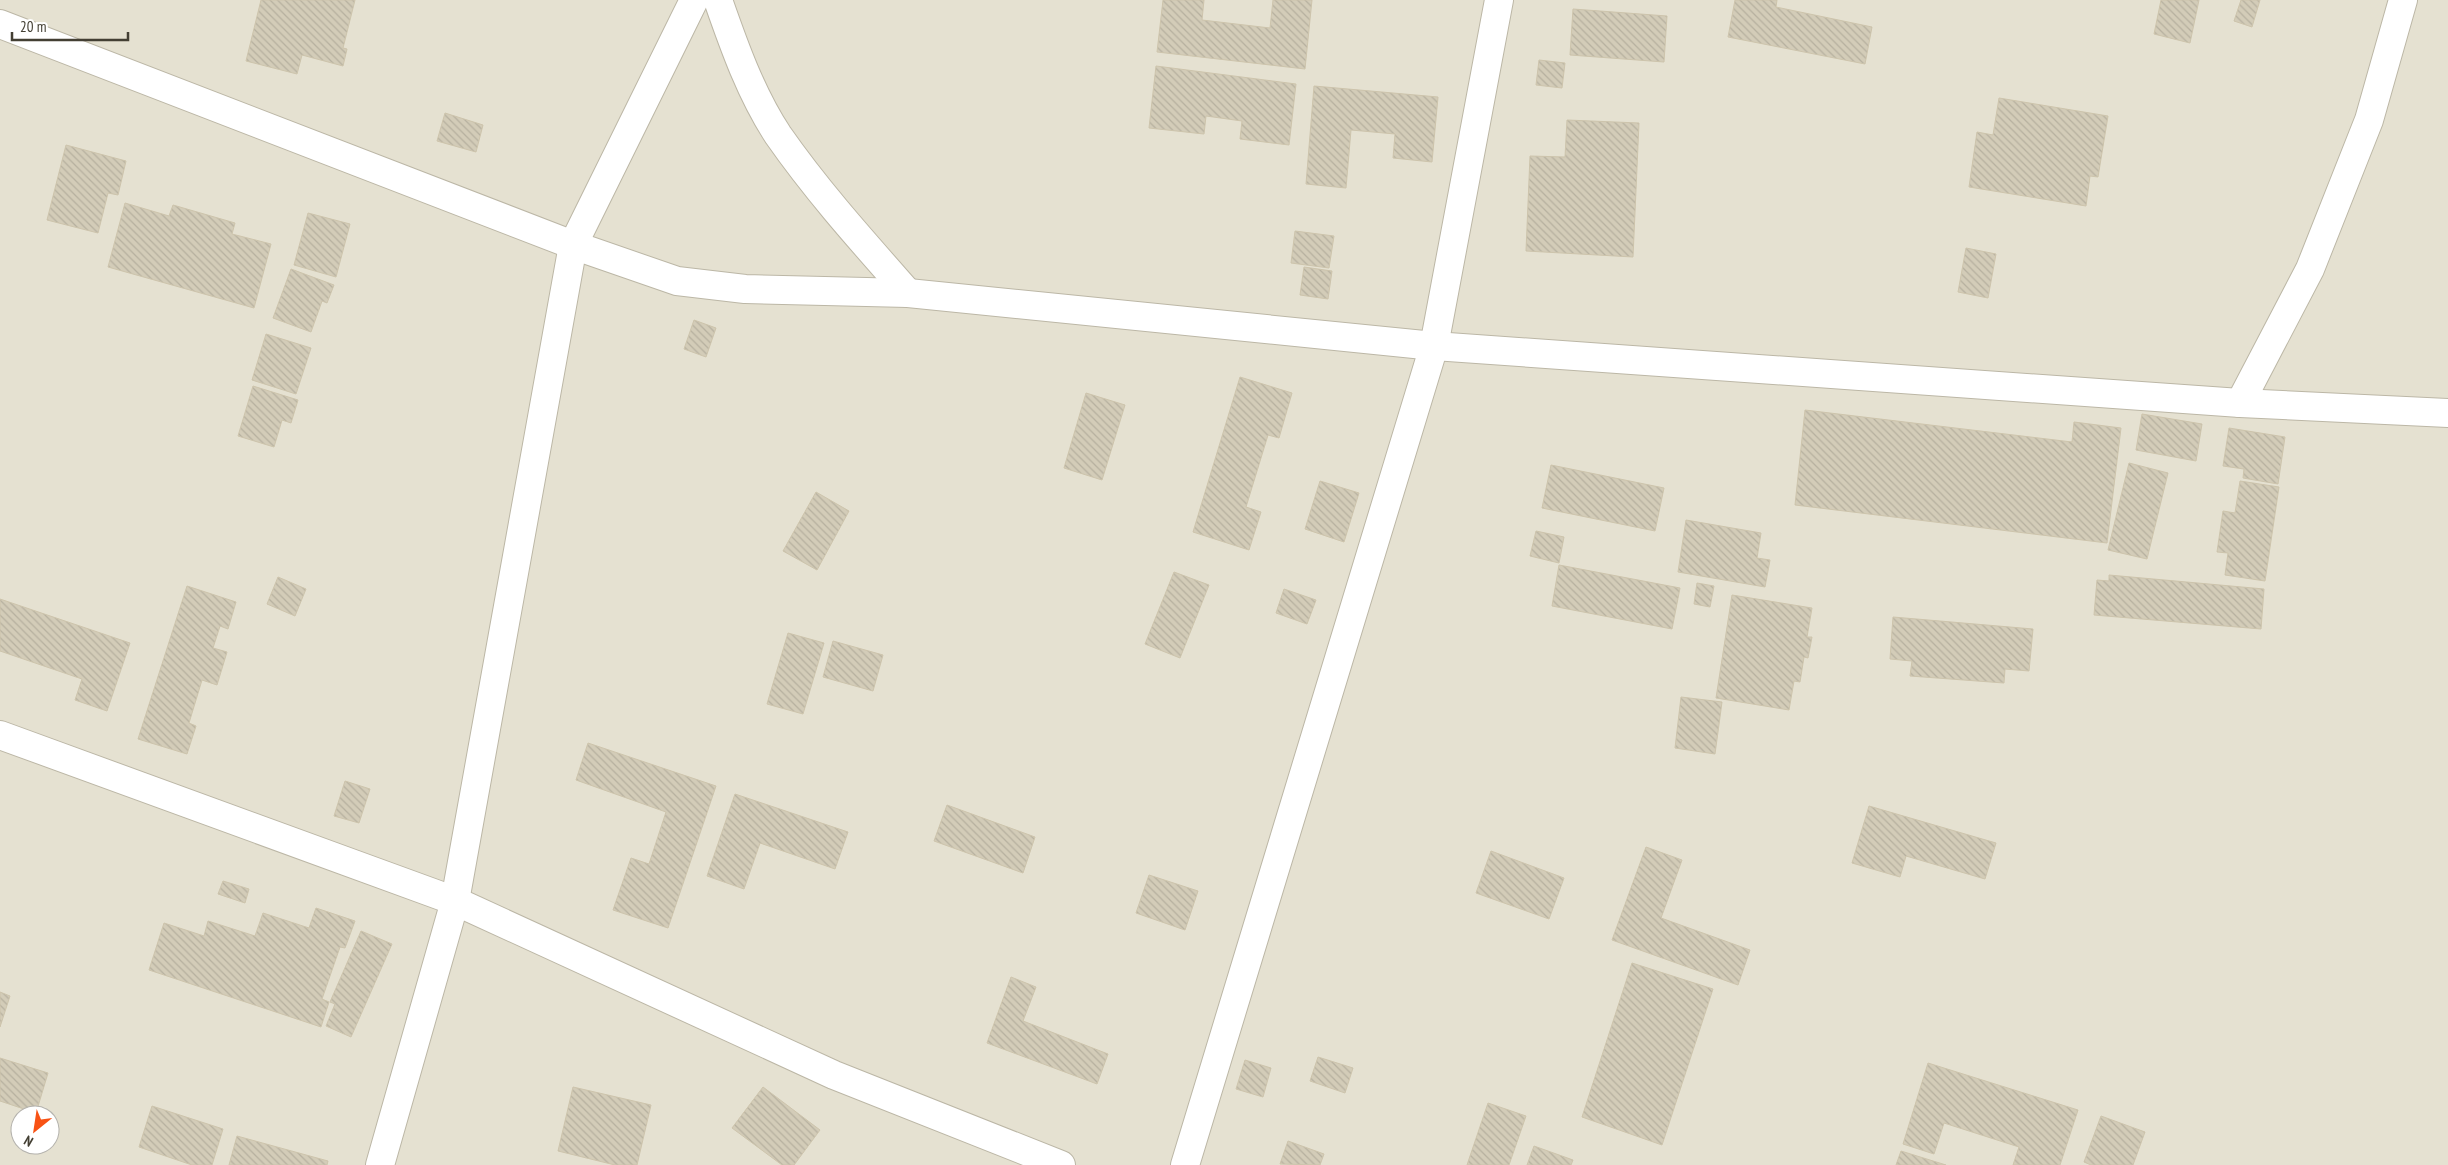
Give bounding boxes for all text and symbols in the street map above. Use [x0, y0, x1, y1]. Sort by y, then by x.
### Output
scale bar [12, 10, 129, 42]
text: 20 m [20, 17, 46, 36]
north arrow [10, 1105, 60, 1155]
text: N [21, 1132, 36, 1151]

